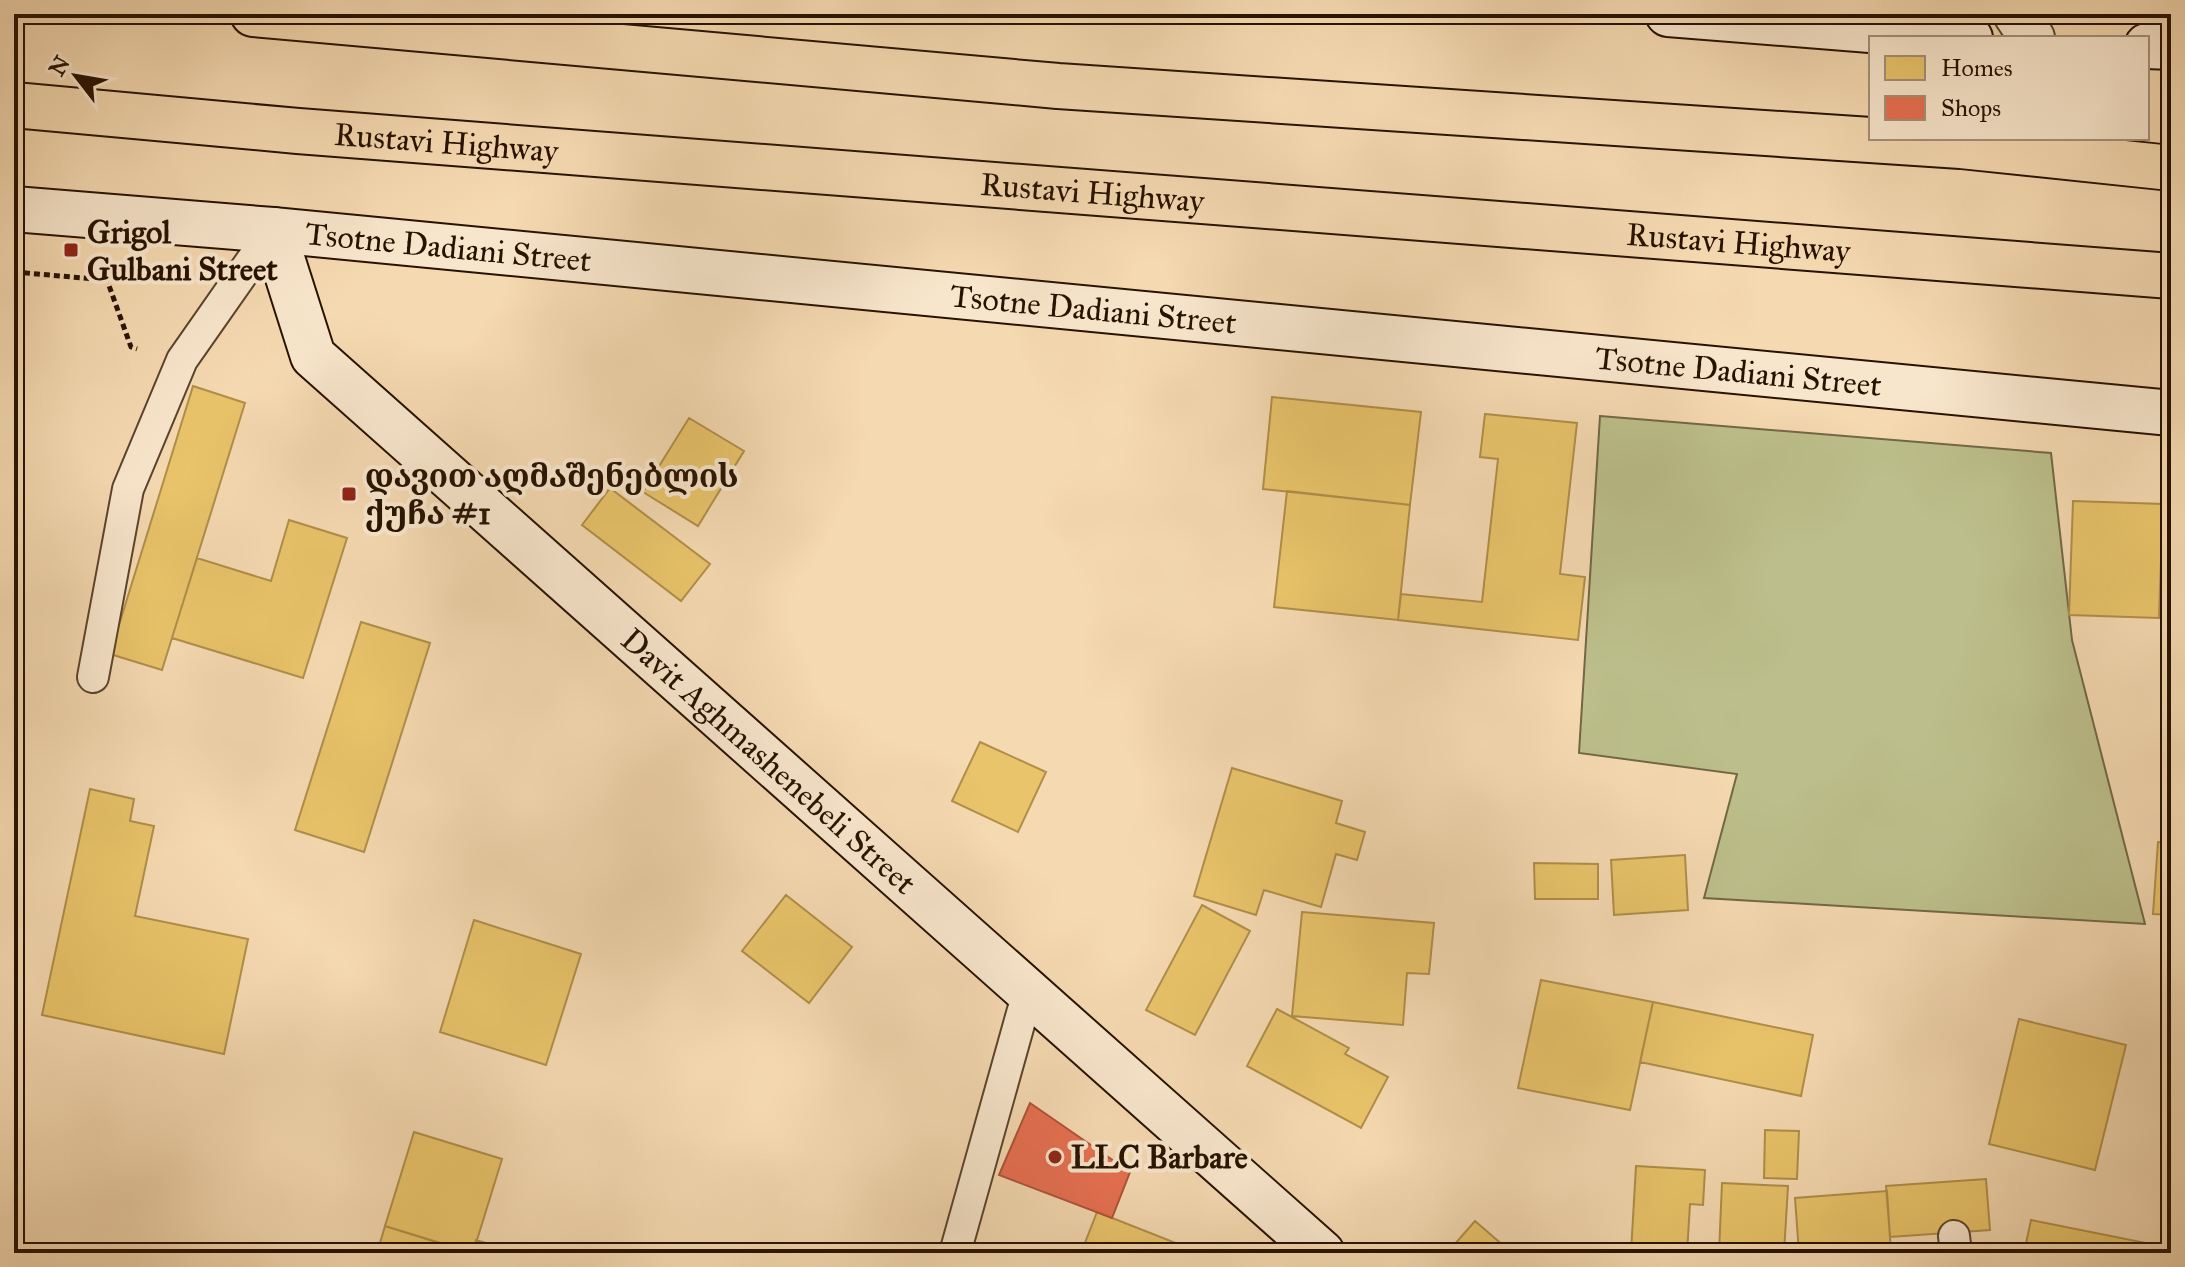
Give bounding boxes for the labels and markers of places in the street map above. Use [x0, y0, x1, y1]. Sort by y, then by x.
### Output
place label: Grigol Gulbani Street [87, 213, 278, 289]
marker: Grigol Gulbani Street [62, 241, 80, 259]
place label: დავით აღმაშენებლის ქუჩა #1 [365, 457, 738, 533]
marker: დავით აღმაშენებლის ქუჩა #1 [340, 485, 358, 503]
place label: LLC Barbare [1071, 1138, 1248, 1177]
marker: LLC Barbare [1046, 1148, 1064, 1166]

